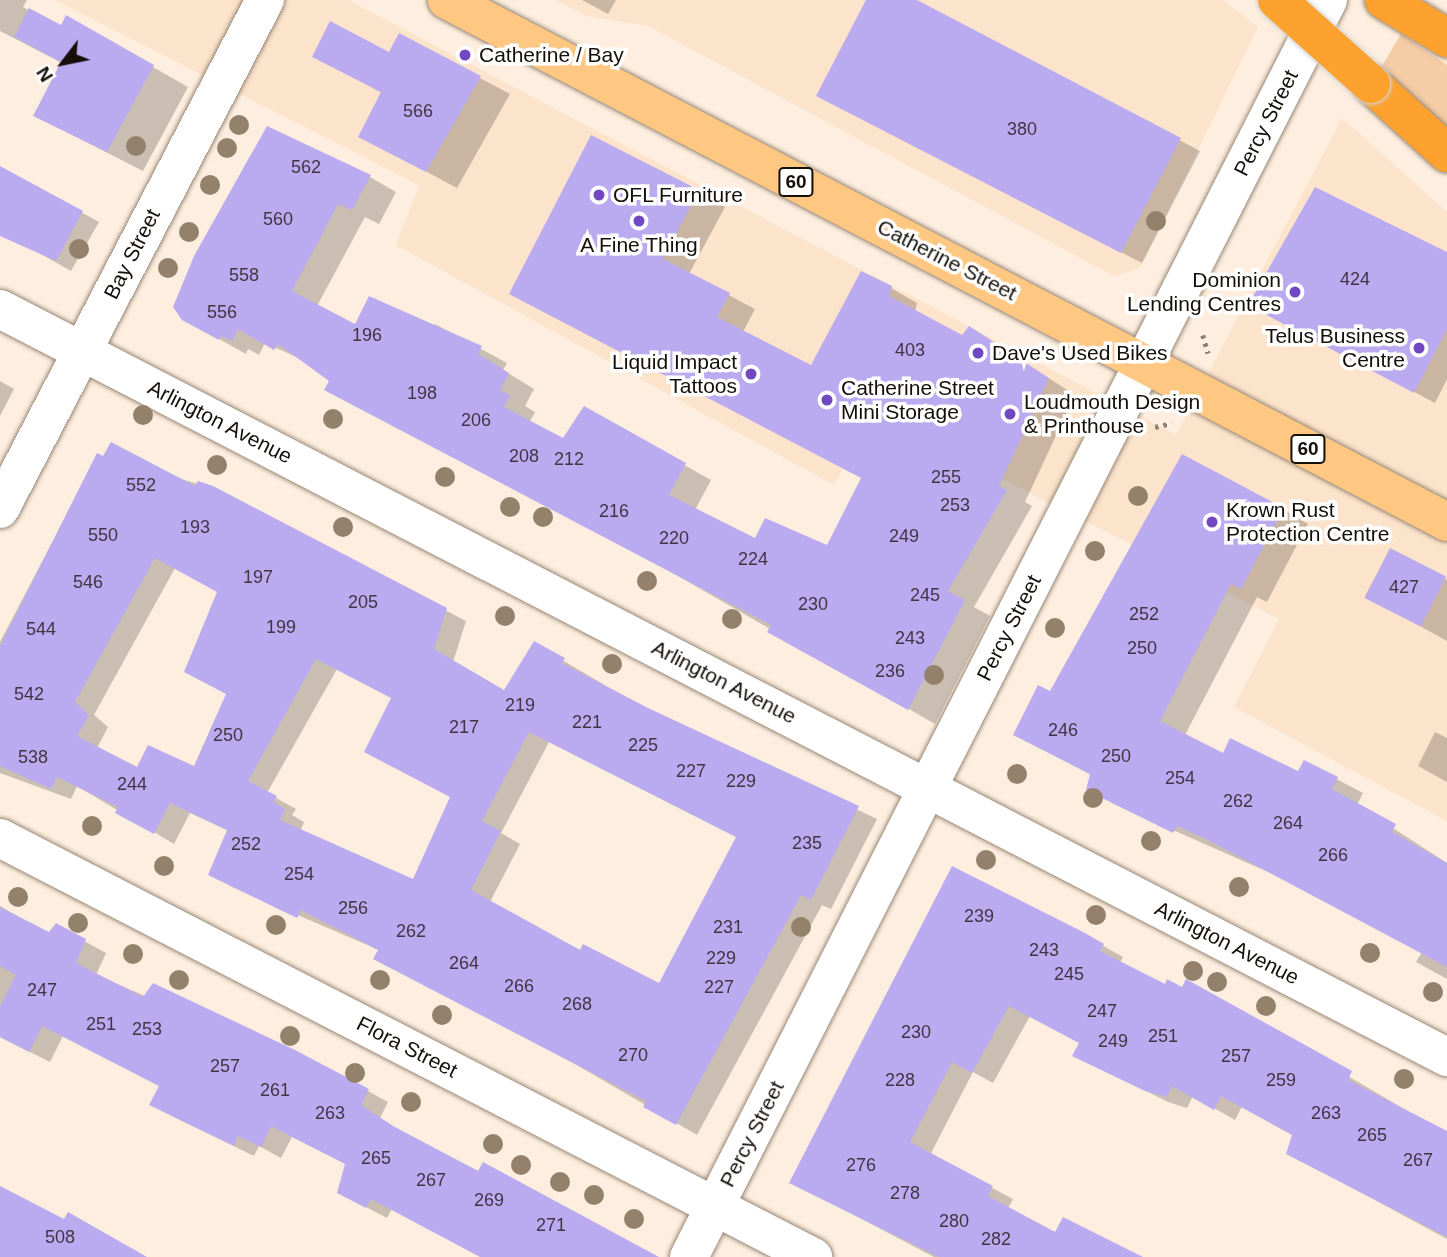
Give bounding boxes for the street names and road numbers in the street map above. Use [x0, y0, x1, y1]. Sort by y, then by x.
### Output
street label: Percy Street [1229, 66, 1303, 180]
road number: 60 [777, 166, 815, 198]
street label: Bay Street [99, 205, 165, 303]
street label: Catherine Street [873, 214, 1021, 306]
street label: Arlington Avenue [143, 375, 297, 469]
road number: 60 [1289, 433, 1327, 464]
street label: Percy Street [972, 571, 1046, 685]
street label: Arlington Avenue [647, 635, 801, 729]
street label: Arlington Avenue [1150, 896, 1304, 990]
street label: Flora Street [352, 1011, 462, 1083]
street label: Percy Street [715, 1077, 789, 1191]

